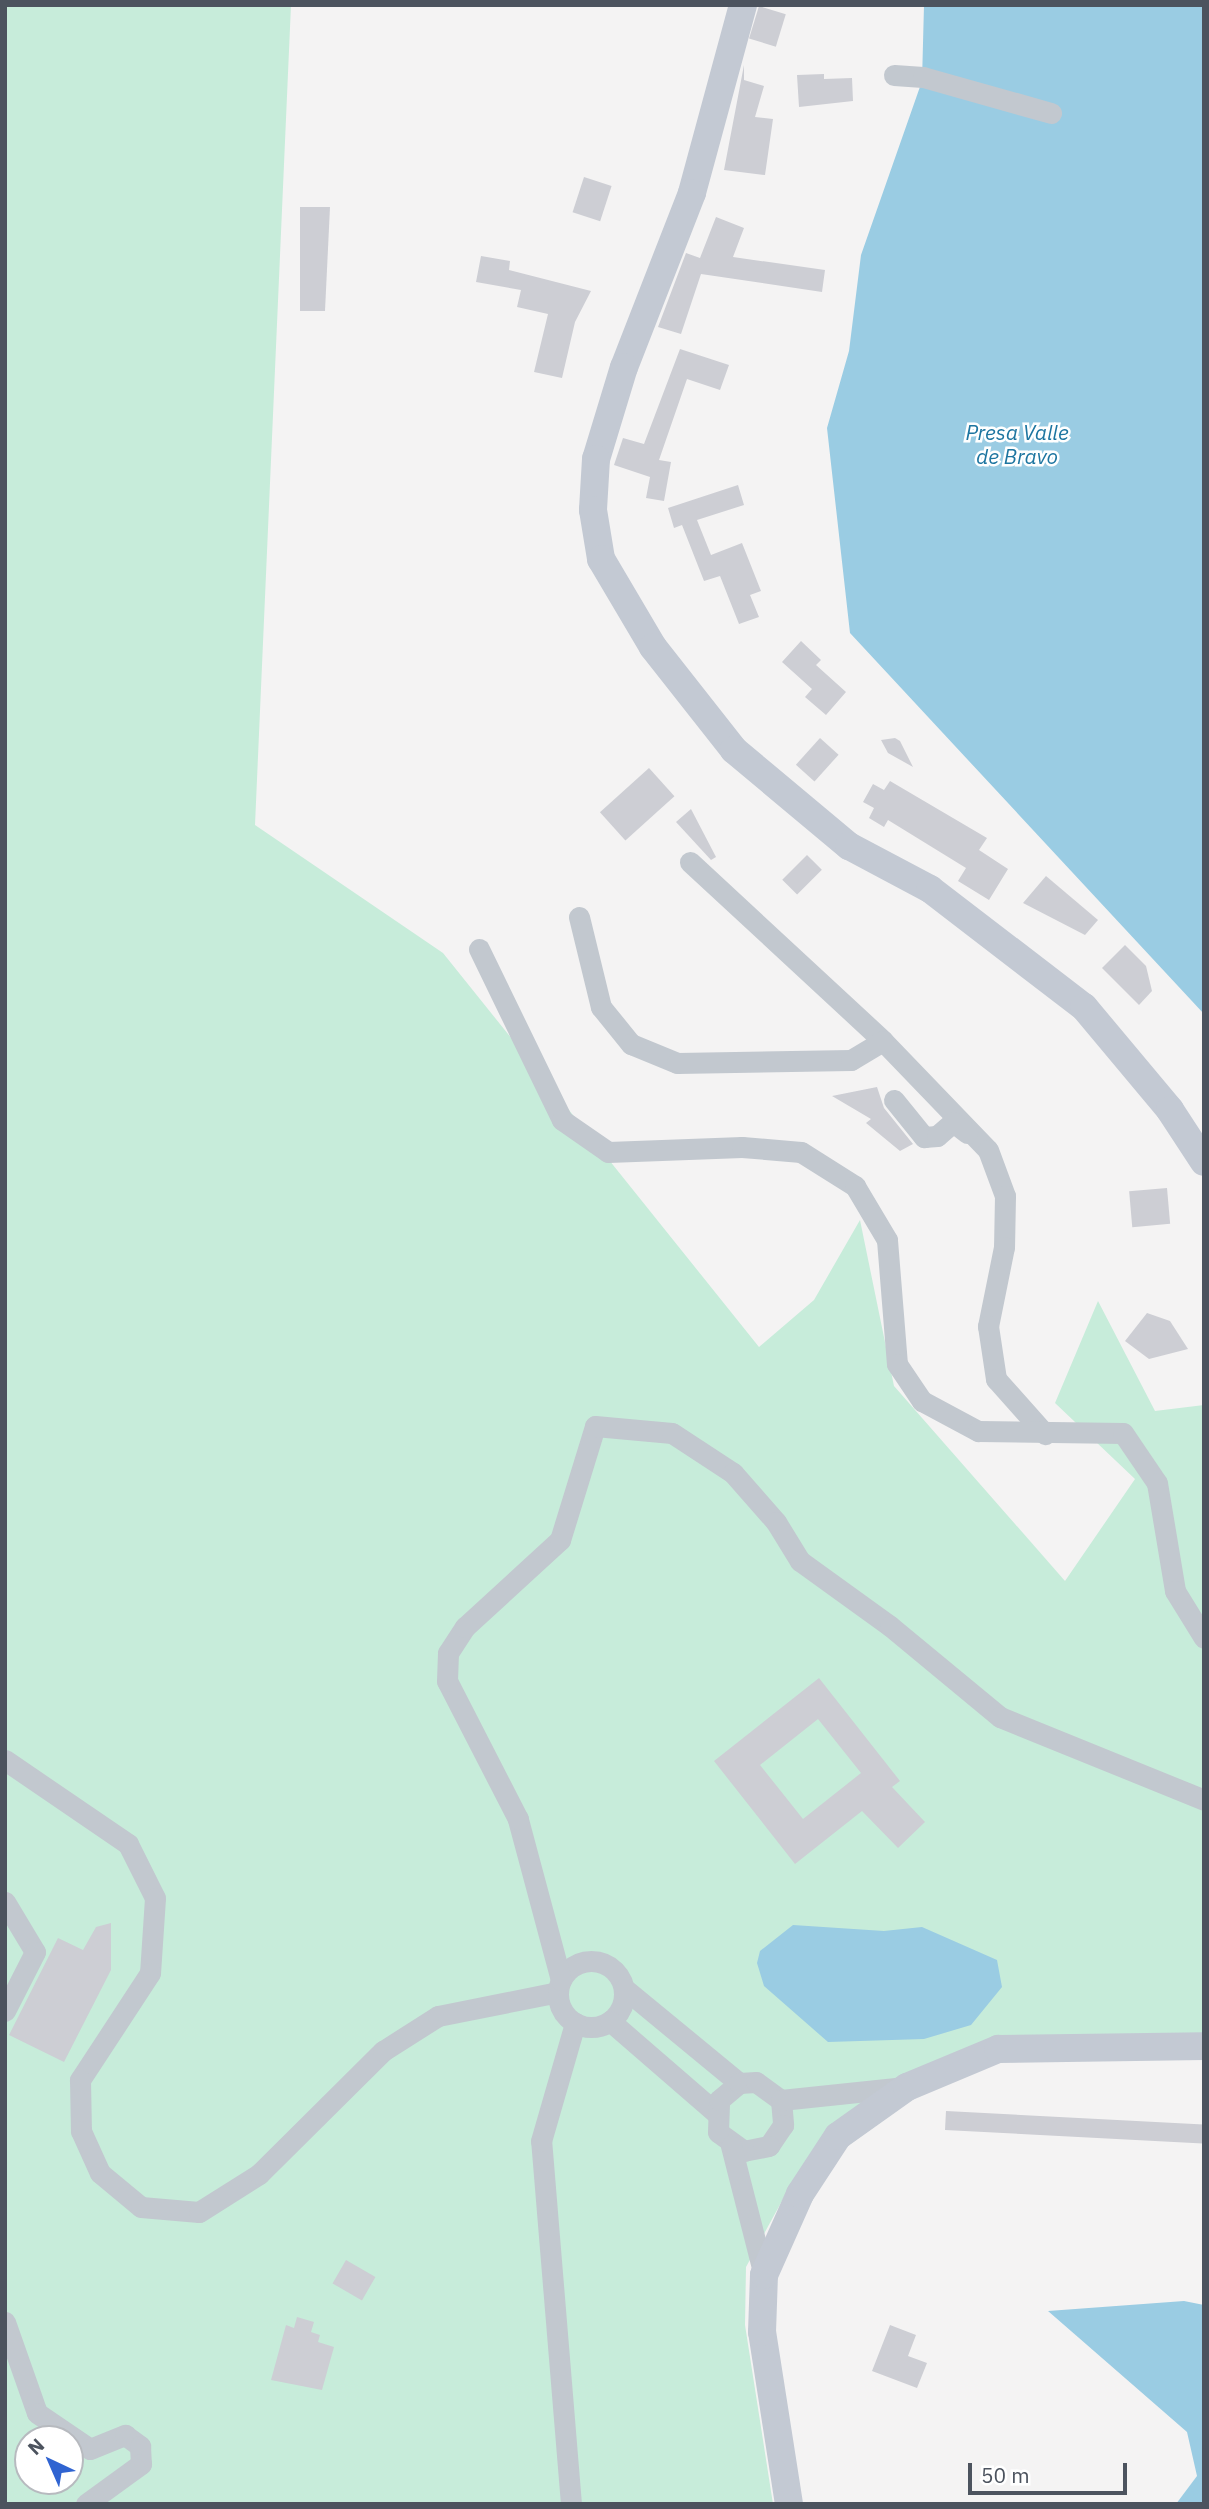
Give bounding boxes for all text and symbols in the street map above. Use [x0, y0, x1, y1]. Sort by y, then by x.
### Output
water label: Presa Valle de Bravo [965, 419, 1069, 469]
north arrow [14, 2425, 84, 2495]
text: N [23, 2433, 49, 2460]
scale bar [971, 2450, 1130, 2494]
text: 50 m [981, 2461, 1030, 2489]

